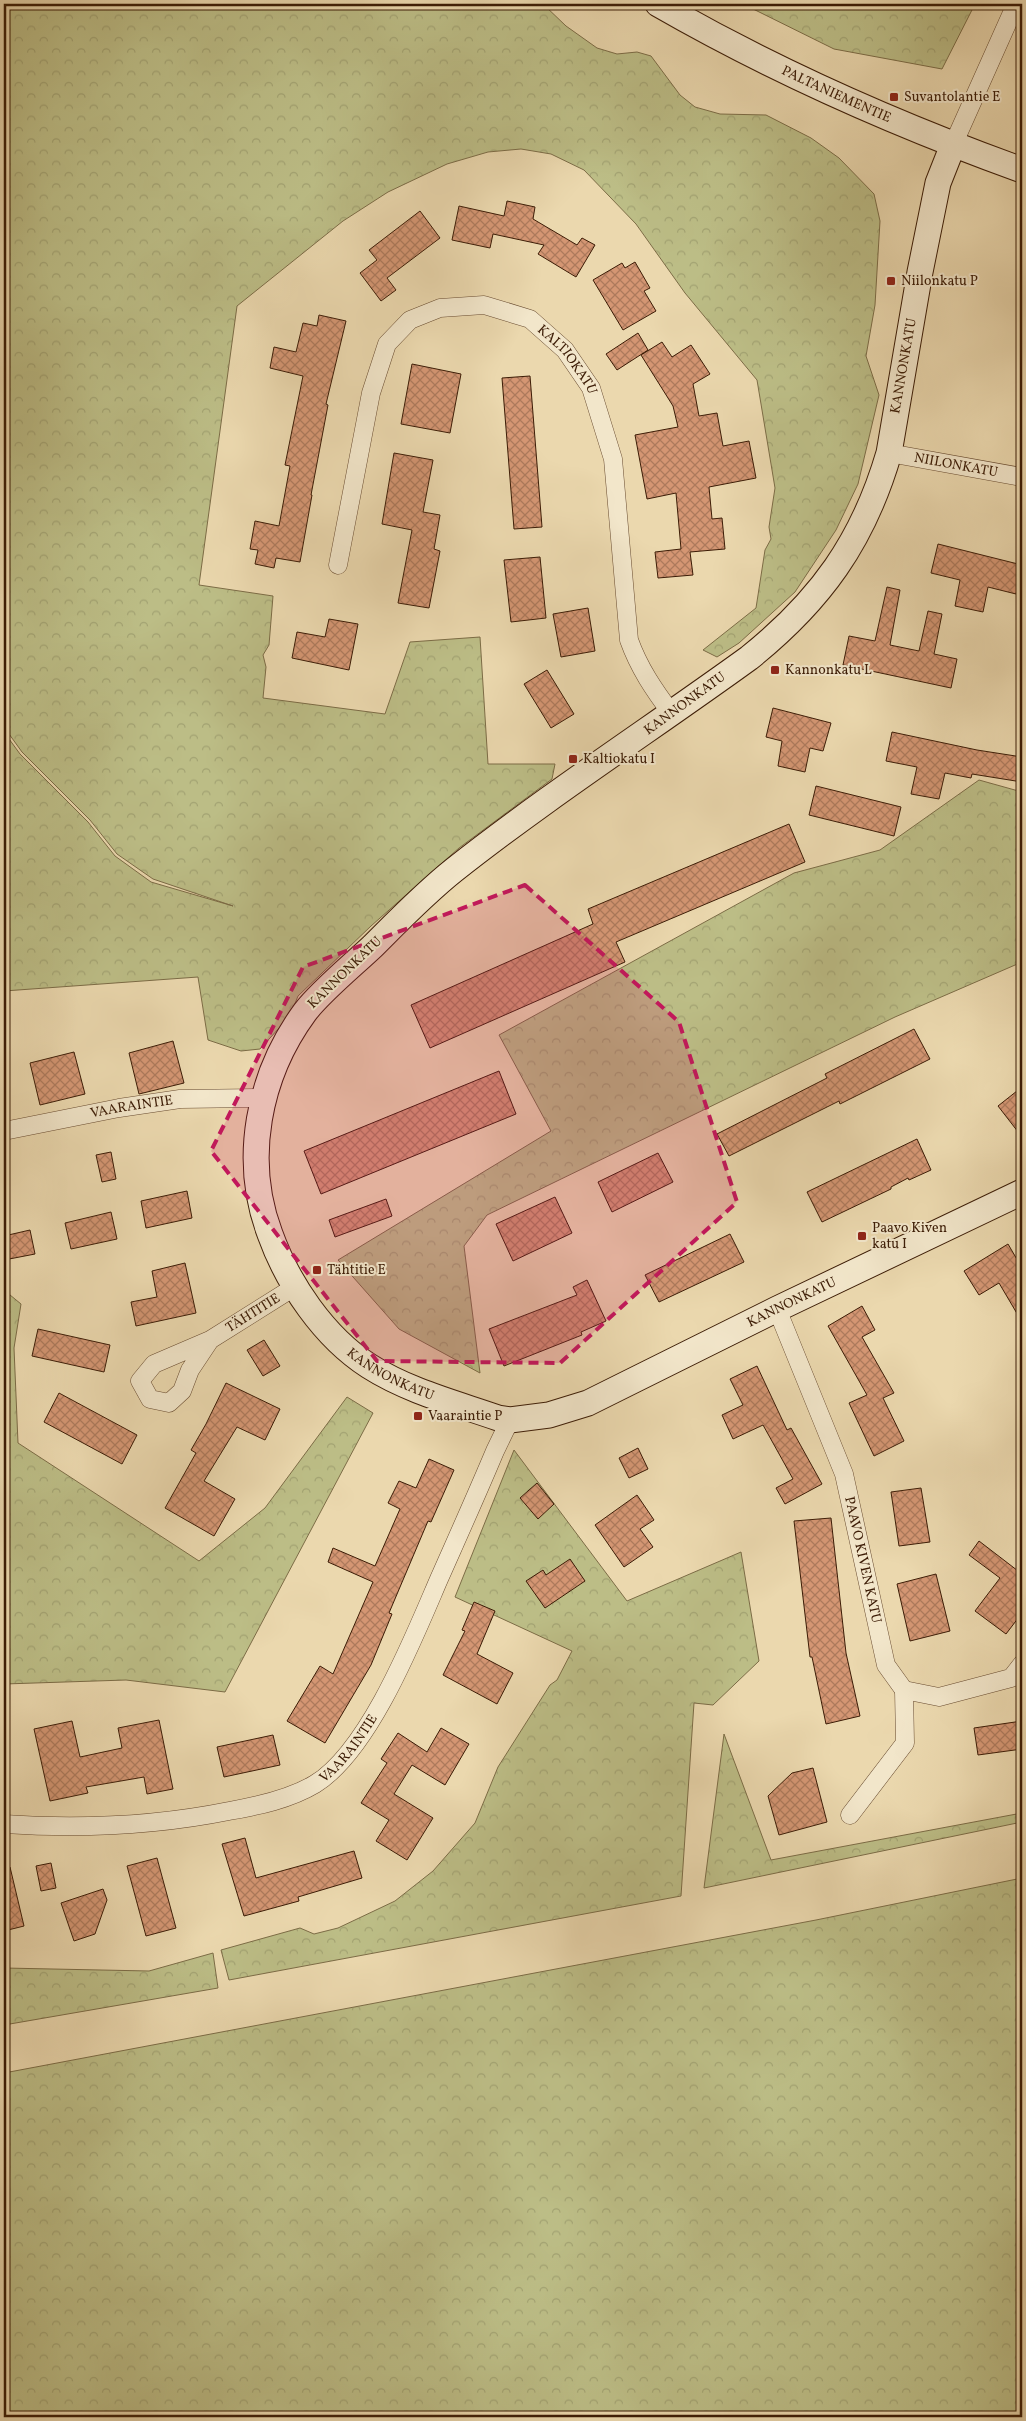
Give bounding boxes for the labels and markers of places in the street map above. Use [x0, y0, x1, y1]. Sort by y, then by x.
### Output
place label: Suvantolantie E [904, 88, 1001, 107]
marker: Suvantolantie E [888, 91, 900, 103]
place label: Niilonkatu P [901, 272, 978, 291]
marker: Niilonkatu P [885, 275, 897, 287]
place label: Kannonkatu L [785, 661, 872, 680]
marker: Kannonkatu L [769, 664, 781, 676]
place label: Kaltiokatu I [583, 750, 655, 769]
marker: Kaltiokatu I [567, 753, 579, 765]
place label: Paavo Kiven katu I [872, 1219, 947, 1254]
marker: Paavo Kiven katu I [856, 1230, 868, 1242]
place label: Tähtitie E [327, 1261, 386, 1280]
marker: Tähtitie E [311, 1264, 323, 1276]
place label: Vaaraintie P [428, 1407, 502, 1426]
marker: Vaaraintie P [412, 1410, 424, 1422]

